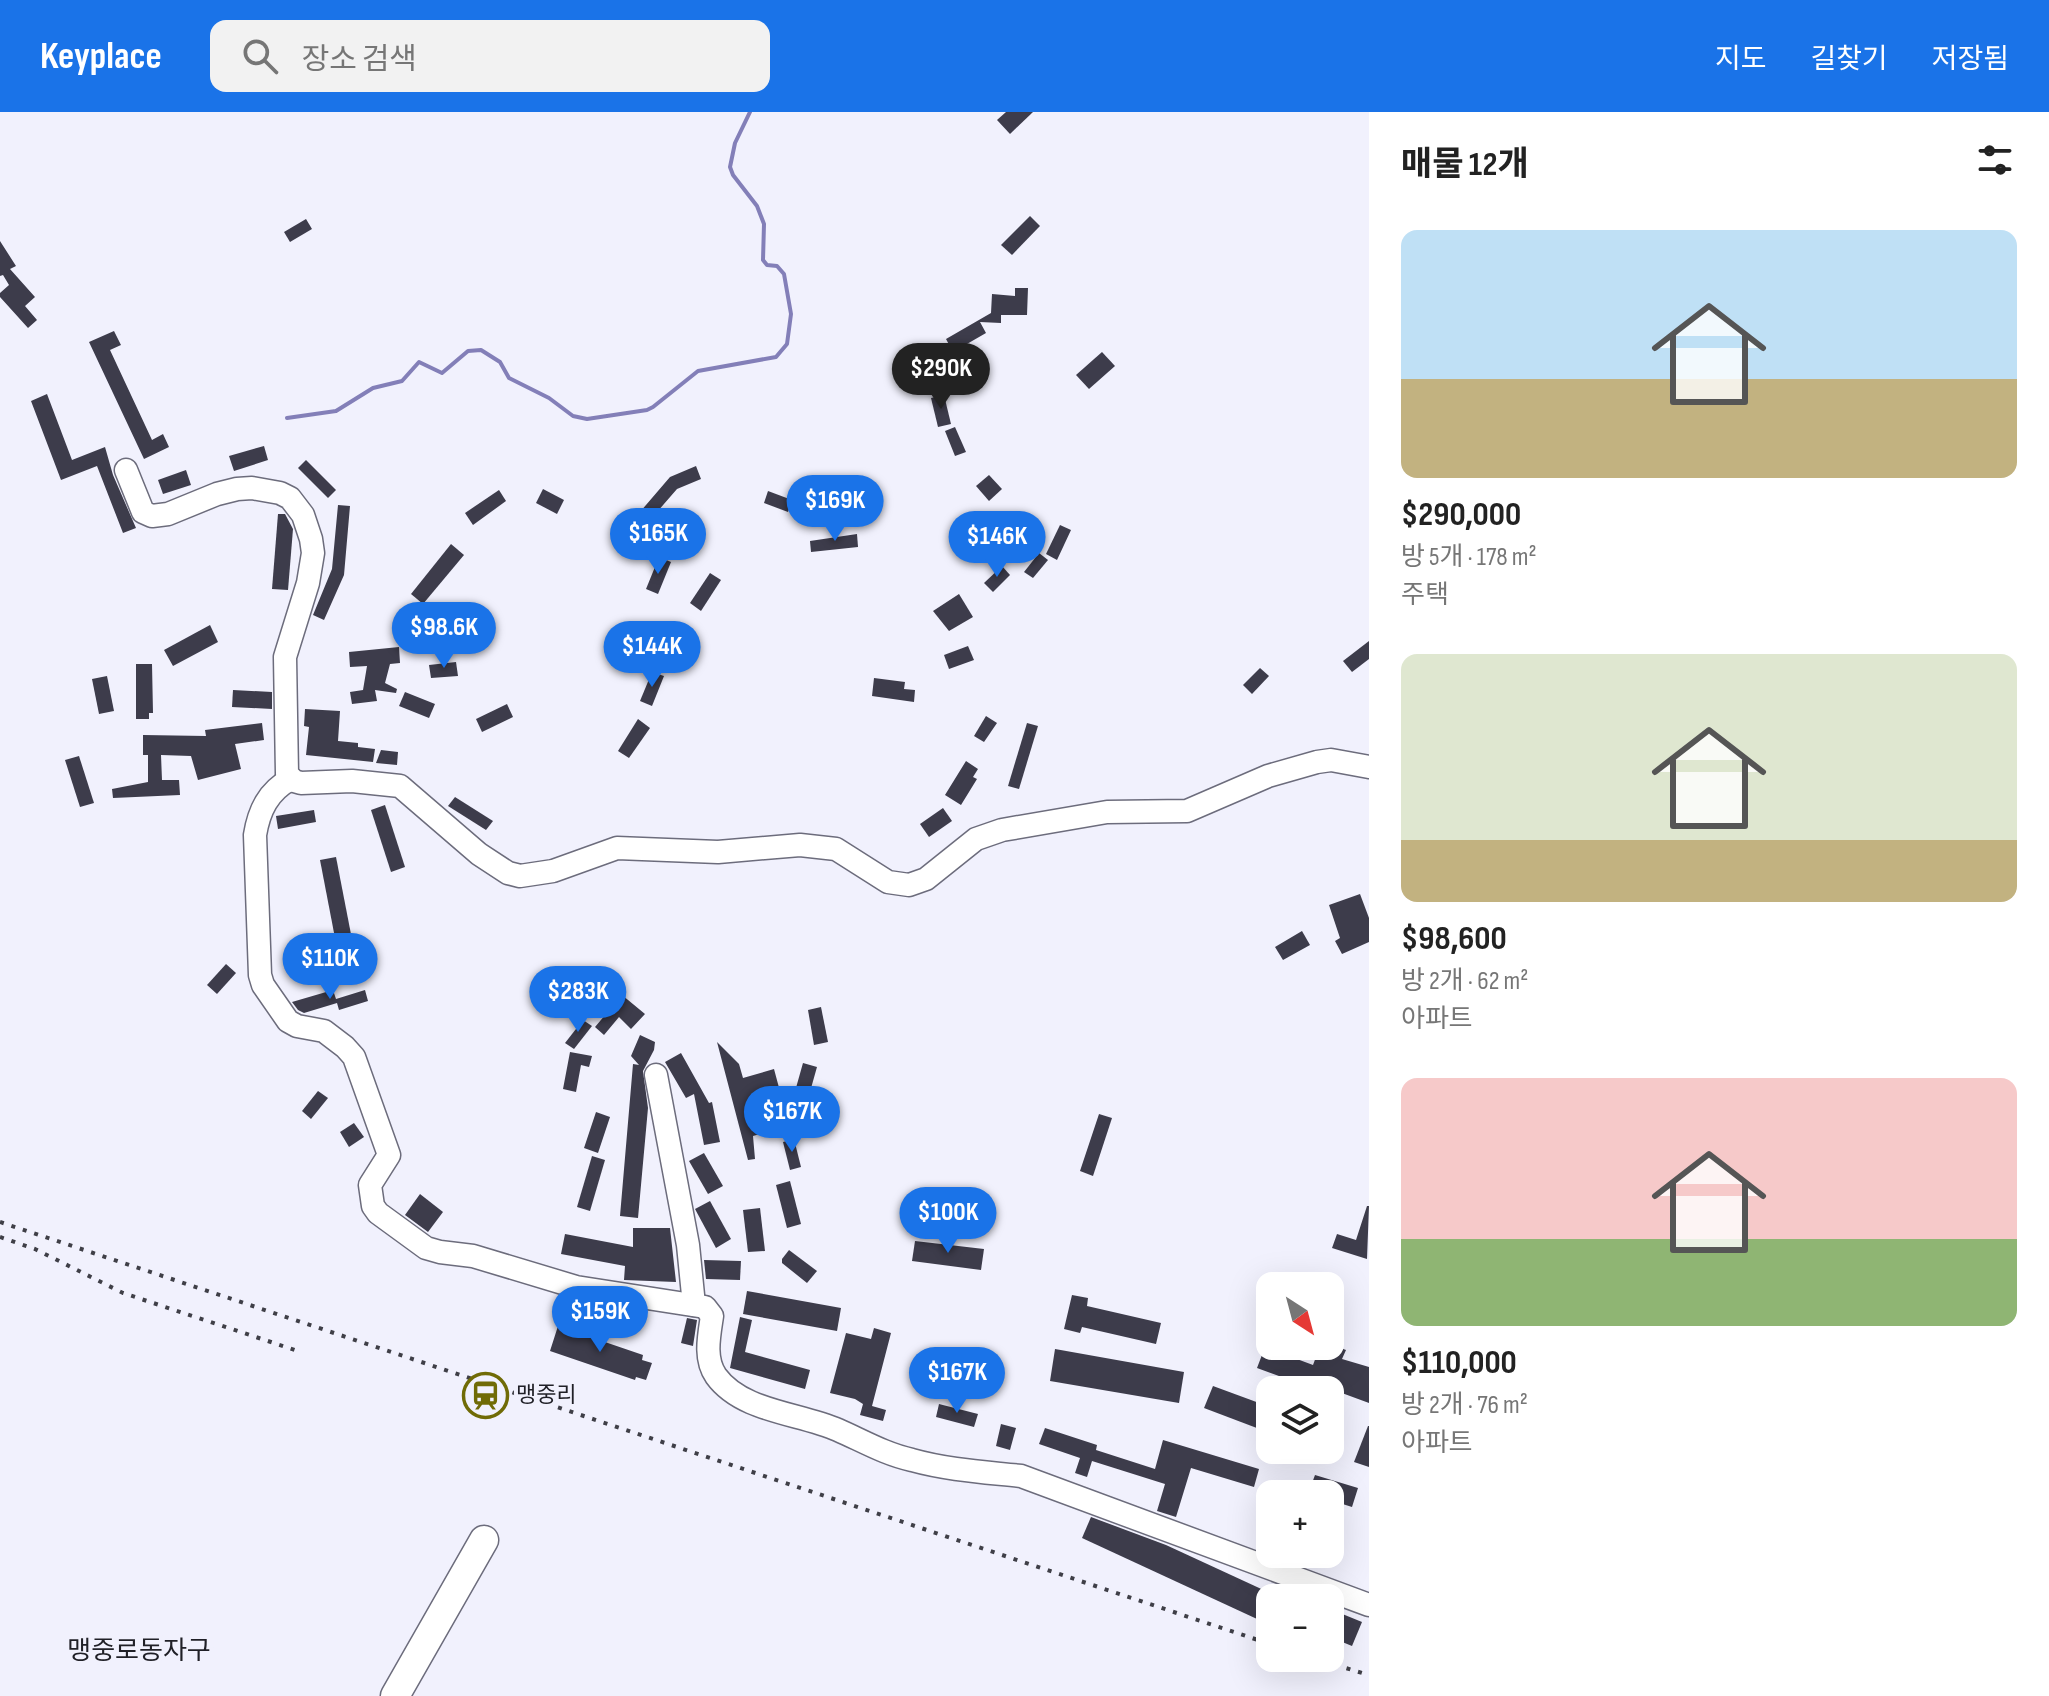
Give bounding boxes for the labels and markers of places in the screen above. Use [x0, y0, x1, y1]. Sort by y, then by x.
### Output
pin: $290K [885, 343, 997, 411]
pin: $169K [779, 475, 891, 543]
pin: $165K [602, 508, 714, 576]
pin: $146K [941, 511, 1053, 579]
pin: $98.6K [379, 602, 509, 670]
pin: $144K [596, 621, 708, 689]
pin: $110K [274, 933, 386, 1001]
pin: $283K [522, 966, 634, 1034]
pin: $167K [736, 1086, 848, 1154]
pin: $100K [892, 1187, 1004, 1255]
pin: $159K [544, 1286, 656, 1354]
pin: $167K [901, 1347, 1013, 1415]
station icon: 맹중리 [461, 1371, 509, 1419]
place label: 맹중리 [516, 1382, 577, 1409]

